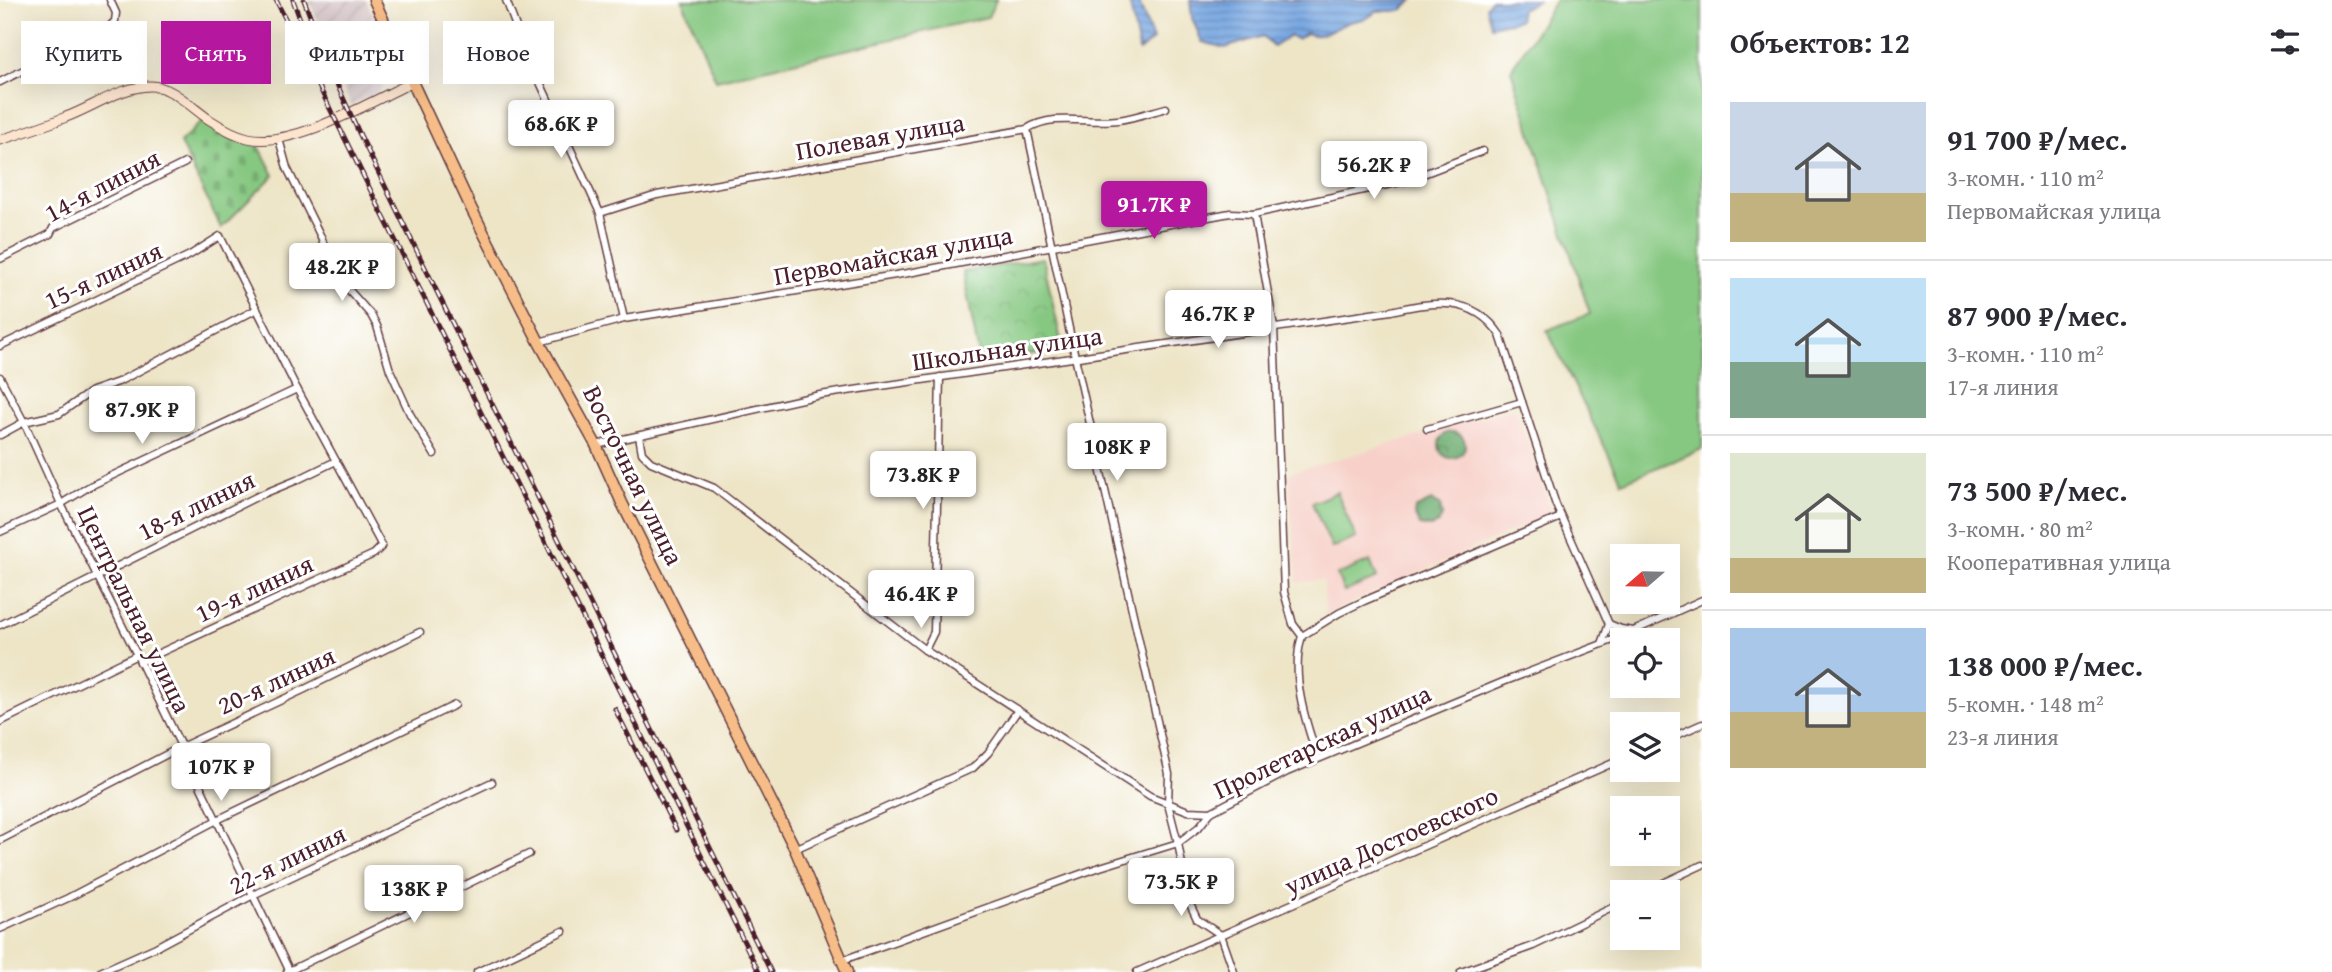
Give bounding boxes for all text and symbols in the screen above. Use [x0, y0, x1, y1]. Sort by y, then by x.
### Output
text: Объектов: 12 [1730, 20, 1910, 64]
chip: Купить [21, 21, 147, 84]
chip: Снять [161, 21, 271, 84]
chip: Фильтры [285, 21, 429, 84]
chip: Новое [443, 21, 554, 84]
icon: filters [2266, 23, 2304, 61]
pin: 68.6K ₽ [496, 100, 626, 160]
street label: Полевая улица [793, 102, 968, 170]
text: 68.6K ₽ [524, 106, 598, 139]
text: 91 700 ₽/мес. [1947, 117, 2128, 161]
icon: home [1786, 130, 1870, 214]
street label: 14-я линия [37, 138, 167, 232]
pin: 56.2K ₽ [1309, 142, 1439, 201]
text: 56.2K ₽ [1337, 147, 1411, 180]
text: 3-комн. · 110 m² [1947, 161, 2104, 194]
pin: 91.7K ₽ [1089, 182, 1219, 241]
text: 91.7K ₽ [1117, 187, 1191, 220]
text: Первомайская улица [1947, 194, 2161, 227]
street label: Первомайская улица [770, 215, 1016, 295]
street label: 15-я линия [38, 231, 168, 319]
pin: 48.2K ₽ [277, 244, 407, 303]
text: 48.2K ₽ [305, 249, 379, 282]
pin: 46.7K ₽ [1153, 290, 1283, 350]
text: 87 900 ₽/мес. [1947, 293, 2128, 337]
text: 46.7K ₽ [1181, 296, 1255, 329]
icon: home [1786, 306, 1870, 390]
street label: Школьная улица [909, 315, 1105, 381]
text: 3-комн. · 110 m² [1947, 337, 2104, 370]
text: 17-я линия [1947, 370, 2059, 403]
street label: Восточная улица [574, 378, 695, 572]
pin: 87.9K ₽ [77, 386, 207, 446]
text: 87.9K ₽ [105, 392, 179, 425]
pin: 108K ₽ [1060, 424, 1174, 483]
text: 108K ₽ [1083, 429, 1151, 462]
pin: 73.8K ₽ [858, 452, 988, 511]
text: 73.8K ₽ [886, 457, 960, 490]
street label: 18-я линия [131, 460, 261, 550]
text: 73 500 ₽/мес. [1947, 468, 2128, 512]
icon: home [1786, 481, 1870, 565]
street label: Центральная улица [68, 499, 202, 720]
text: 3-комн. · 80 m² [1947, 512, 2093, 545]
street label: 19-я линия [189, 544, 319, 632]
north arrow [1610, 544, 1680, 614]
map controls [1610, 544, 1680, 950]
text: Кооперативная улица [1947, 545, 2171, 578]
pin: 46.4K ₽ [856, 570, 986, 630]
text: 46.4K ₽ [884, 576, 958, 609]
button: locate [1610, 628, 1680, 698]
street label: 20-я линия [211, 636, 341, 724]
text: 138 000 ₽/мес. [1947, 643, 2143, 687]
icon: home [1786, 656, 1870, 740]
street label: Пролетарская улица [1207, 673, 1438, 809]
text: 5-комн. · 148 m² [1947, 687, 2104, 720]
button: layers [1610, 712, 1680, 782]
text: 23-я линия [1947, 720, 2059, 753]
pin: 107K ₽ [164, 744, 278, 803]
text: 107K ₽ [187, 749, 255, 782]
street label: улица Достоевского [1277, 775, 1504, 905]
button: + [1610, 796, 1680, 866]
street label: 22-я линия [222, 814, 352, 904]
pin: 73.5K ₽ [1116, 858, 1246, 918]
text: 73.5K ₽ [1144, 864, 1218, 897]
pin: 138K ₽ [357, 866, 471, 925]
text: 138K ₽ [380, 871, 448, 904]
button: − [1610, 880, 1680, 950]

